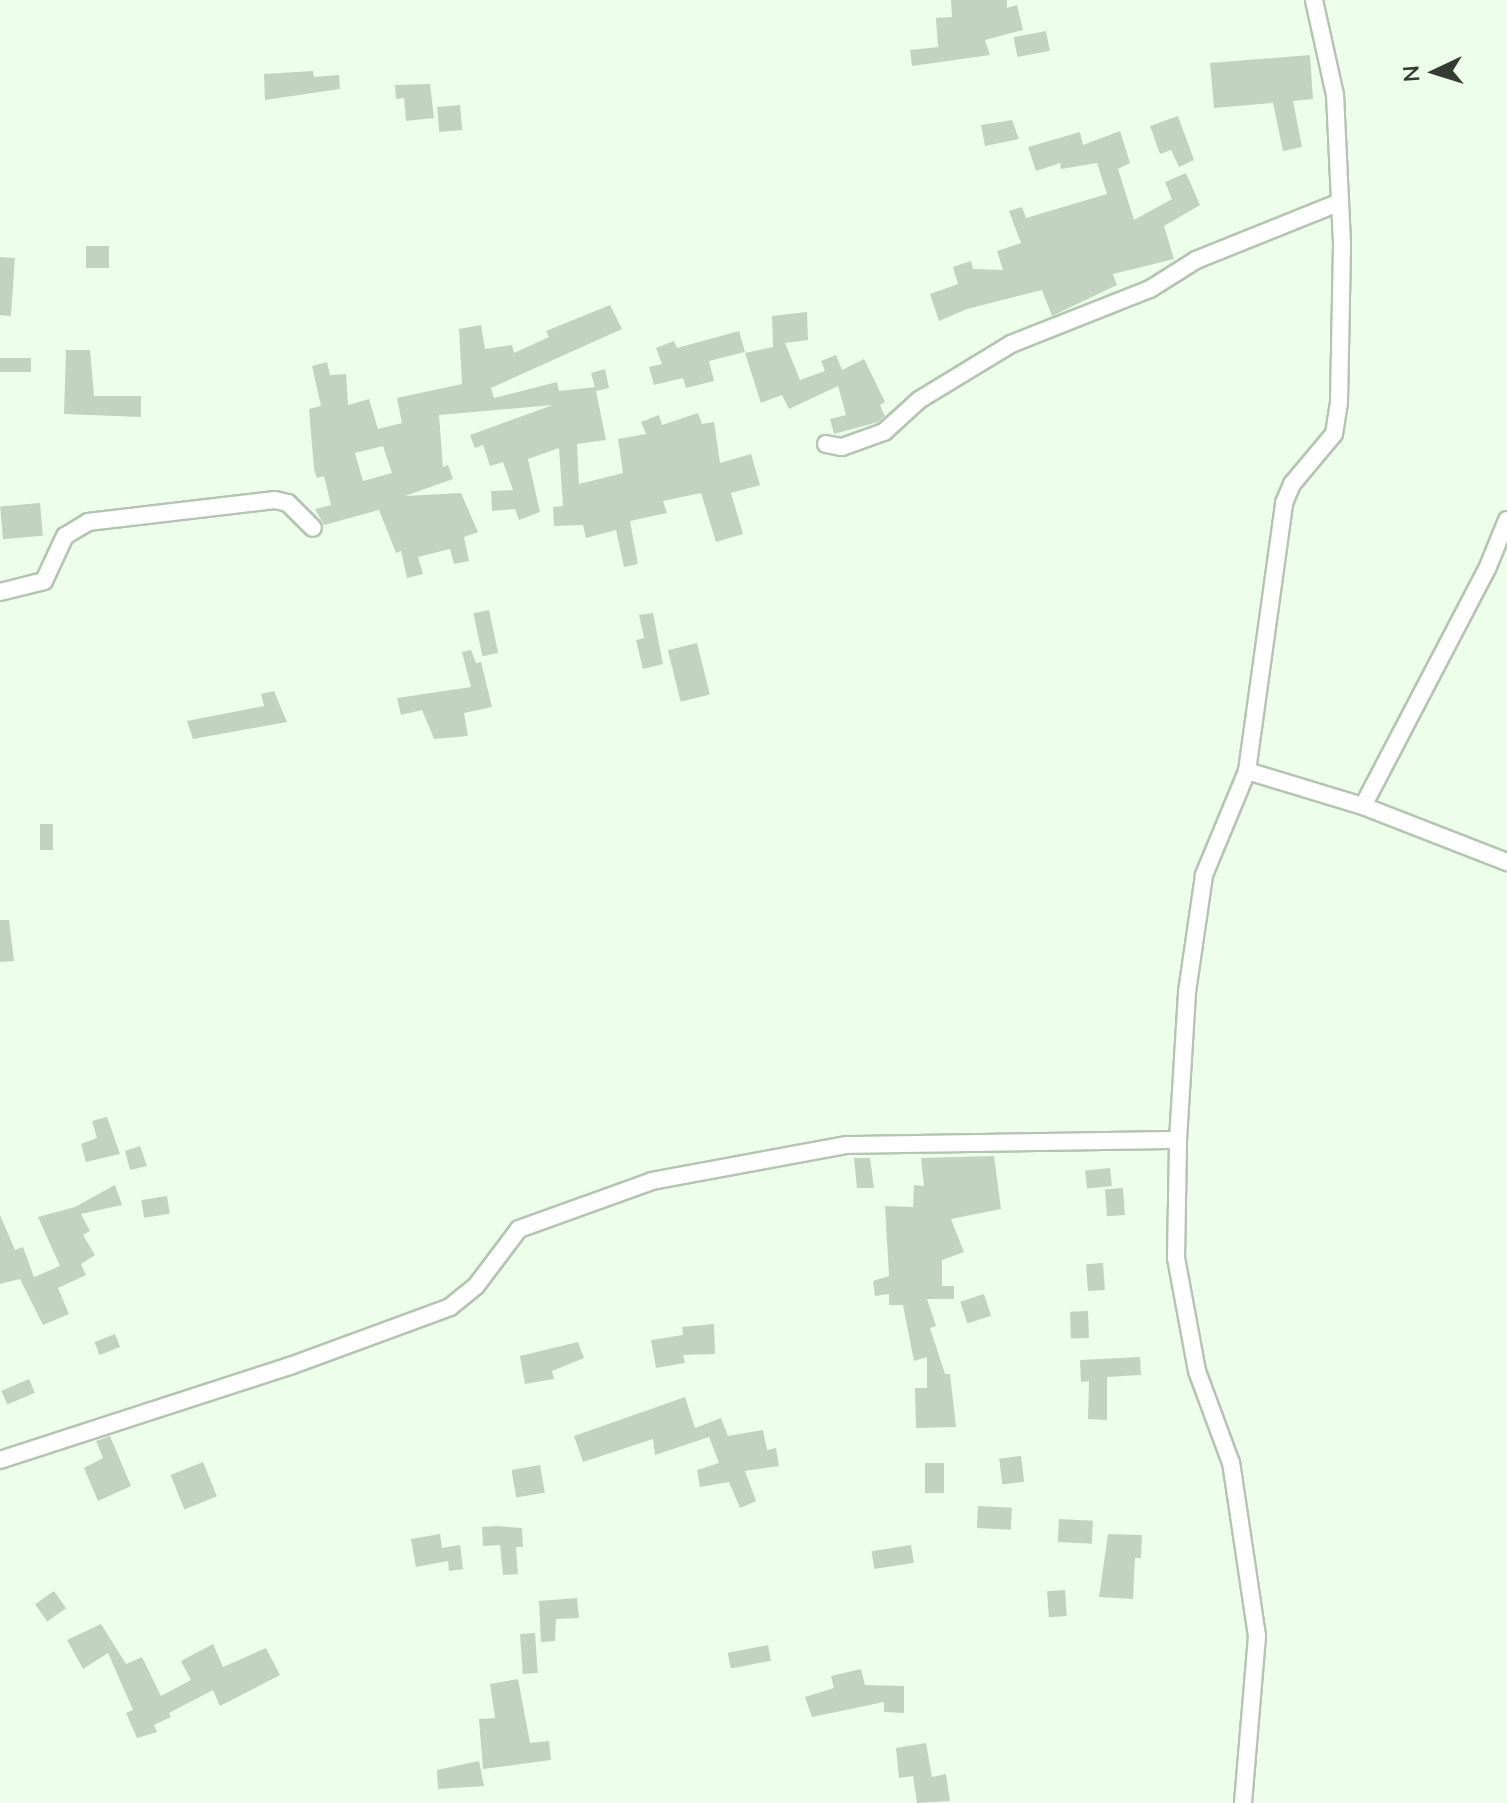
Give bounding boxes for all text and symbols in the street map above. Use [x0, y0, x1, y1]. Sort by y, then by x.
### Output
north arrow [1395, 32, 1475, 112]
text: N [1397, 64, 1426, 83]

